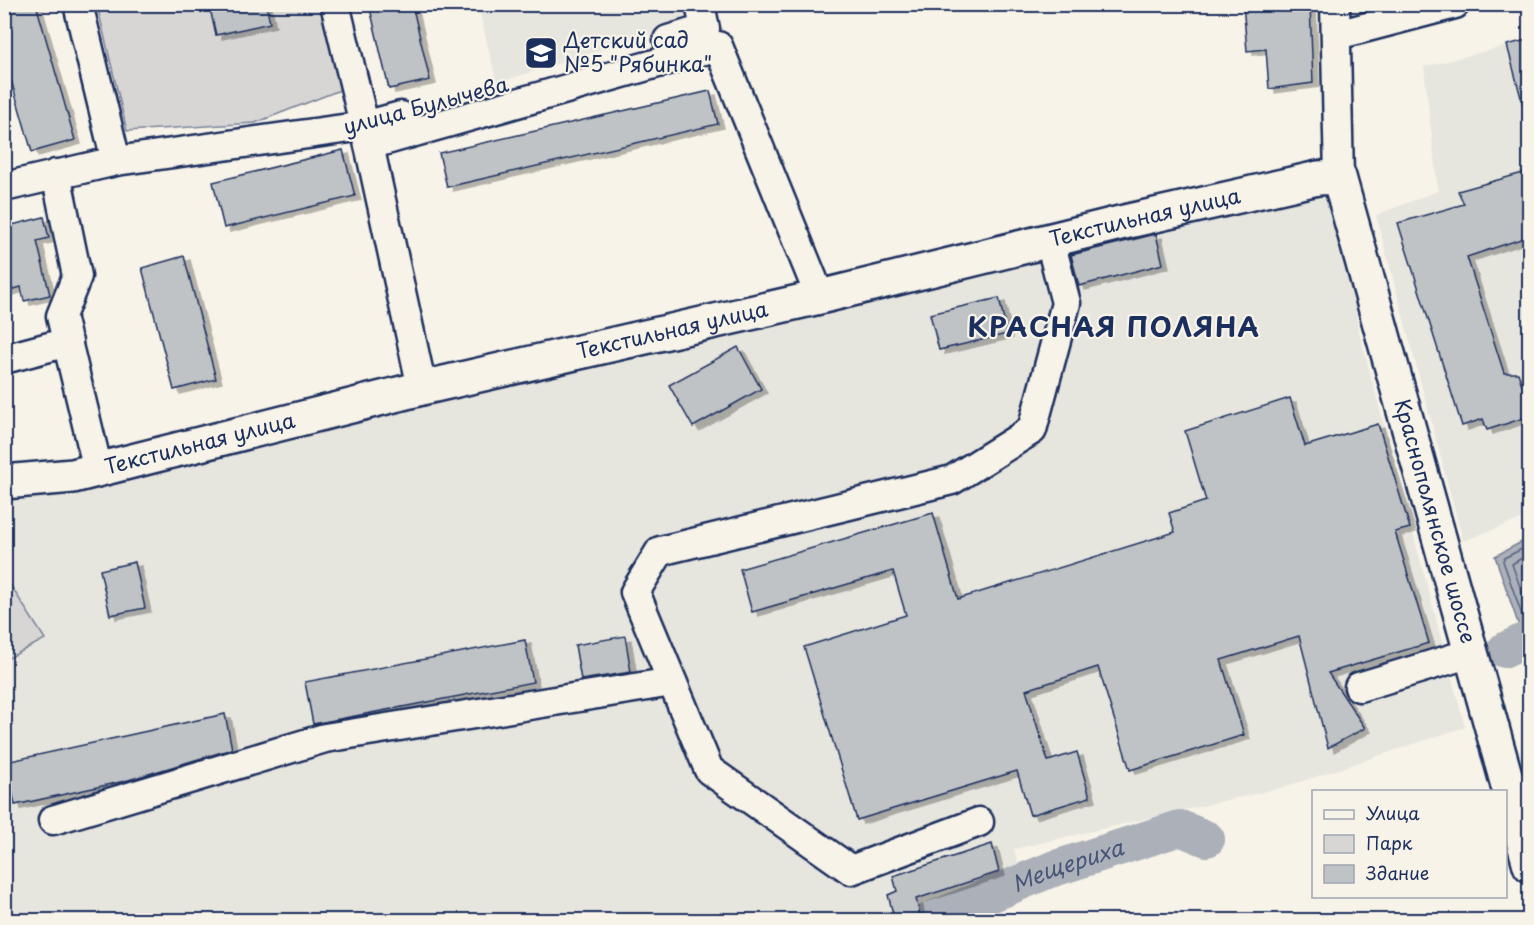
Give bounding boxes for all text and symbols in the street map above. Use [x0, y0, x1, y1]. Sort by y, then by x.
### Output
place label: Детский сад №5 "Рябинка" [563, 23, 712, 79]
school or university icon: Детский сад №5 "Рябинка" [523, 35, 559, 71]
street label: улица Булычева [339, 67, 512, 142]
street label: Текстильная улица [1046, 178, 1244, 254]
street label: Текстильная улица [573, 291, 772, 366]
district label: КРАСНАЯ ПОЛЯНА [968, 305, 1260, 346]
street label: Краснополянское шоссе [1387, 395, 1486, 647]
street label: Текстильная улица [101, 402, 299, 482]
legend [1312, 790, 1507, 898]
text: Улица [1366, 799, 1420, 826]
water label: Мещериха [1006, 829, 1128, 899]
text: Парк [1366, 829, 1413, 856]
text: Здание [1366, 859, 1429, 886]

